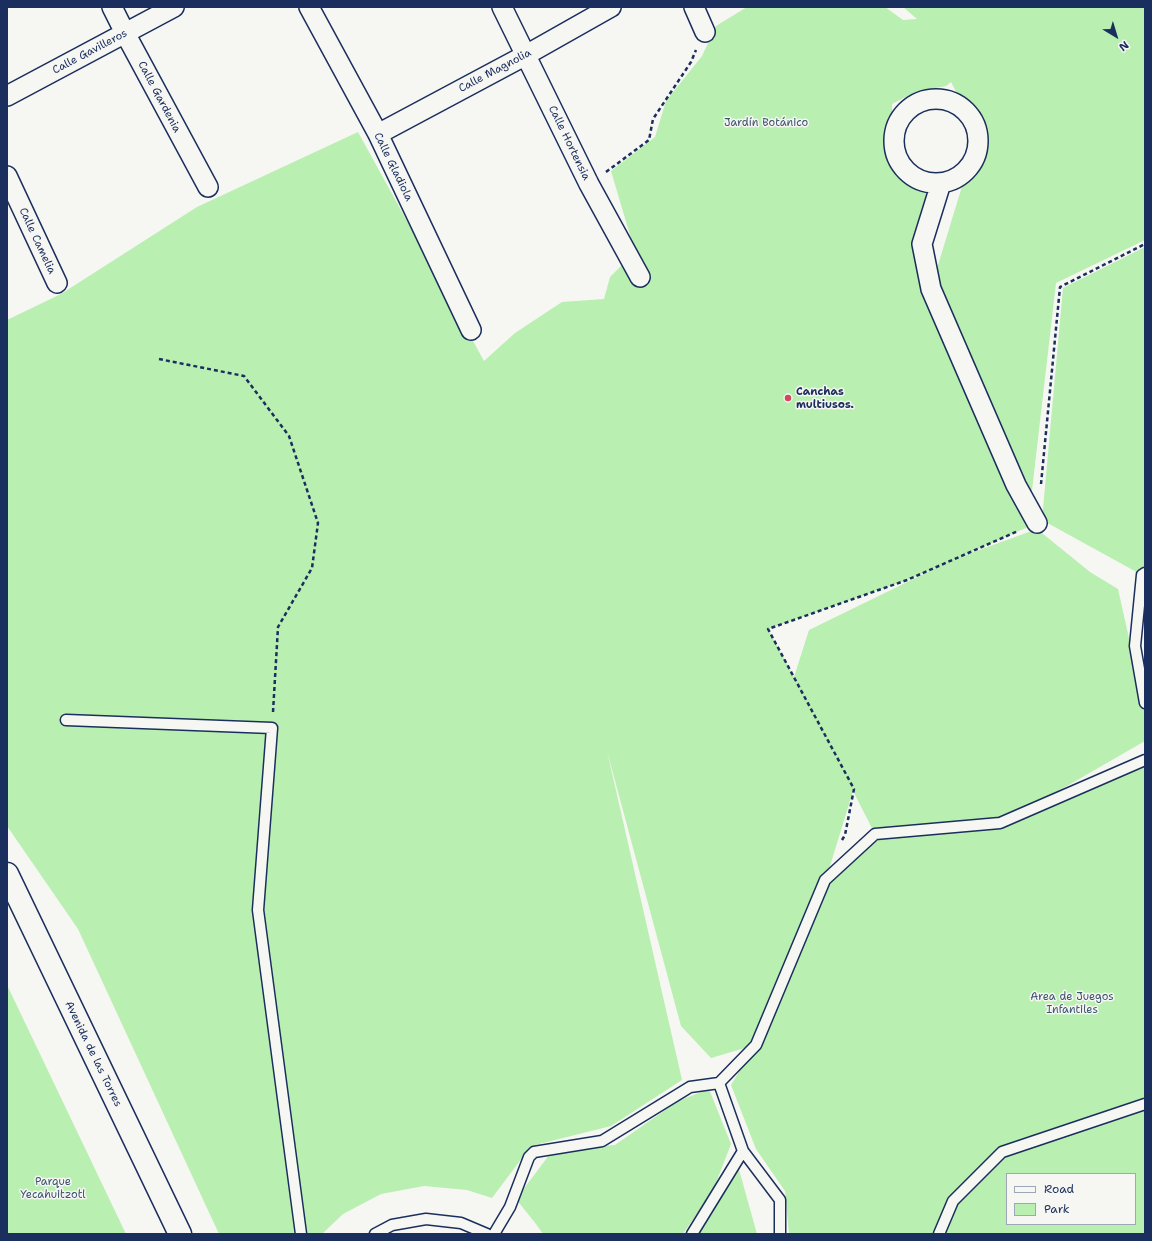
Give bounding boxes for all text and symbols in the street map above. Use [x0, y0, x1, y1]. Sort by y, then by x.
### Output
north arrow [1096, 16, 1136, 56]
street label: Calle Gavilleros [50, 27, 130, 77]
text: N [1116, 37, 1132, 54]
street label: Calle Magnolia [456, 46, 534, 96]
street label: Calle Gardenia [135, 59, 183, 135]
street label: Calle Hortensia [545, 103, 593, 183]
park label: Jardín Botánico [724, 116, 808, 130]
street label: Calle Gladiola [371, 130, 415, 204]
street label: Calle Camelia [16, 206, 58, 276]
place label: Canchas multiusos. [796, 385, 854, 411]
marker: Canchas multiusos. [783, 393, 793, 403]
park label: Area de Juegos Infantiles [1030, 990, 1114, 1016]
street label: Avenida de las Torres [62, 999, 124, 1109]
legend [1006, 1173, 1136, 1225]
park label: Parque Yecahuitzotl [20, 1175, 86, 1201]
text: Road [1044, 1181, 1074, 1197]
text: Park [1044, 1201, 1070, 1217]

